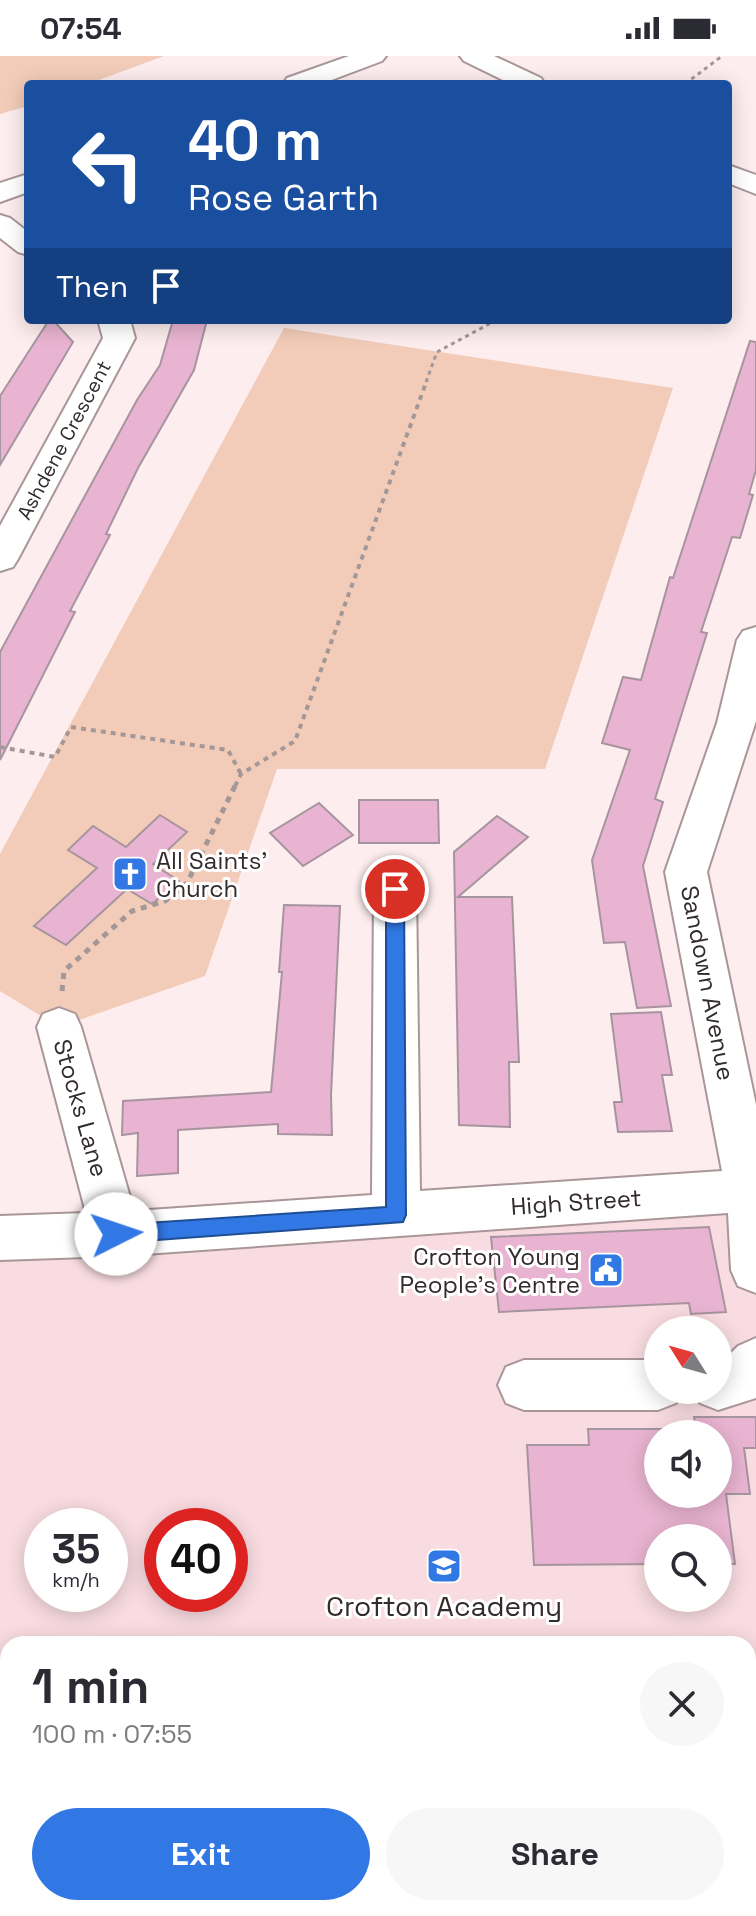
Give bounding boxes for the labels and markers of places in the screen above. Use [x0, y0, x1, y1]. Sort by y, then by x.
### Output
place label: All Saints’ Church [156, 845, 267, 904]
church icon: All Saints’ Church [111, 855, 149, 893]
pin [361, 855, 429, 923]
place label: Crofton Young People's Centre [400, 1241, 580, 1300]
public building icon: Crofton Young People's Centre [587, 1251, 625, 1289]
school or university icon: Crofton Academy [425, 1547, 463, 1585]
place label: Crofton Academy [326, 1588, 562, 1624]

